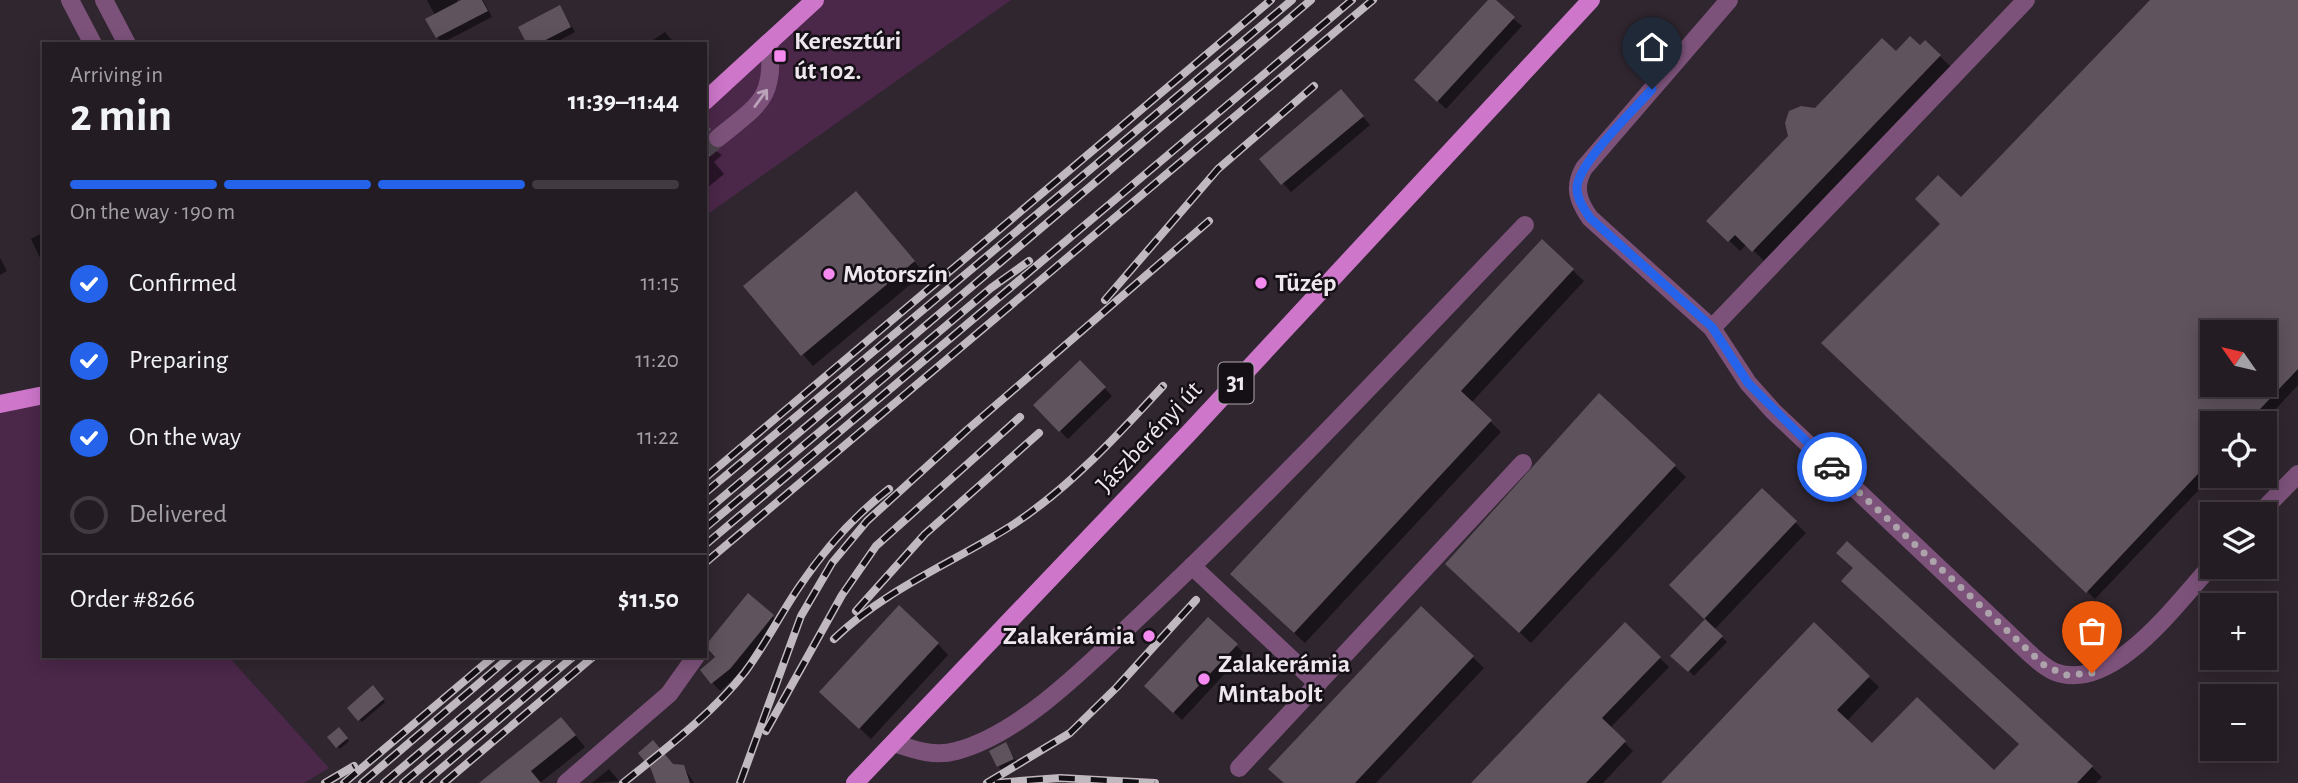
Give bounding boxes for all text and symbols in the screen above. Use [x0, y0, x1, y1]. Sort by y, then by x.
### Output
pin [1622, 17, 1682, 89]
place label: Keresztúri út 102. [794, 28, 901, 84]
icon: home [1633, 28, 1671, 66]
marker: Keresztúri út 102. [772, 48, 788, 64]
text: Arriving in [70, 64, 163, 87]
text: 11:39–11:44 [568, 88, 679, 114]
one-way arrow [753, 89, 768, 108]
text: 2 min [70, 93, 172, 139]
text: On the way · 190 m [70, 201, 235, 224]
place label: Motorszín [843, 261, 948, 287]
icon: check [70, 265, 108, 303]
marker: Motorszín [821, 266, 837, 282]
text: Confirmed [129, 270, 237, 296]
place label: Tüzép [1275, 270, 1337, 296]
text: 11:15 [640, 272, 679, 295]
marker: Tüzép [1253, 275, 1269, 291]
north arrow [2200, 320, 2277, 397]
map controls [2200, 320, 2277, 761]
icon: check [70, 342, 108, 380]
text: Preparing [129, 347, 228, 373]
text: 11:20 [635, 349, 679, 372]
road number: 31 [1218, 362, 1254, 404]
street label: Jászberényi út [1091, 376, 1207, 498]
button: locate [2200, 411, 2277, 488]
icon: check [70, 419, 108, 457]
text: On the way [129, 424, 241, 450]
text: 11:22 [637, 426, 679, 449]
courier [1797, 432, 1867, 502]
icon: car [1813, 448, 1851, 486]
text: Delivered [129, 501, 227, 527]
button: layers [2200, 502, 2277, 579]
text: Order #8266 [70, 586, 195, 612]
text: $11.50 [618, 586, 679, 612]
button: + [2200, 593, 2277, 670]
pin [2062, 601, 2122, 673]
icon: bag [2073, 612, 2111, 650]
place label: Zalakerámia [1003, 623, 1135, 649]
marker: Zalakerámia [1141, 628, 1157, 644]
place label: Zalakerámia Mintabolt [1218, 651, 1350, 707]
marker: Zalakerámia Mintabolt [1196, 671, 1212, 687]
button: − [2200, 684, 2277, 761]

